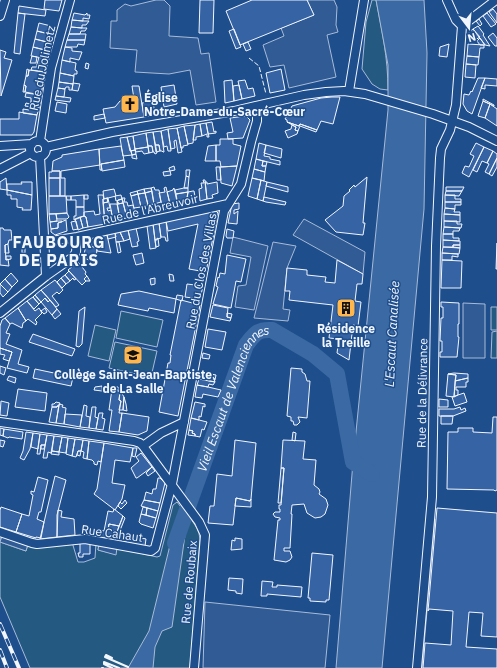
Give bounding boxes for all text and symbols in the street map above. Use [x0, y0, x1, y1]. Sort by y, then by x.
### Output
north arrow [449, 8, 489, 48]
street label: Rue du Jolimetz [26, 24, 58, 112]
text: N [466, 30, 478, 45]
place label: Église Notre-Dame-du-Sacré-Cœur [144, 89, 305, 119]
church icon: Église Notre-Dame-du-Sacré-Cœur [119, 93, 141, 115]
street label: Rue de l'Abreuvoir [100, 191, 200, 227]
street label: Rue du Clos des Villas [182, 212, 220, 330]
district label: FAUBOURG DE PARIS [13, 232, 105, 270]
water label: L'Escaut Canalisée [381, 280, 403, 388]
building icon: Résidence la Treille [335, 297, 357, 319]
water label: Vieil Escaut de Valenciennes [193, 321, 270, 474]
place label: Résidence la Treille [317, 321, 375, 350]
street label: Rue de la Délivrance [414, 338, 430, 448]
school or university icon: Collège Saint-Jean-Baptiste de La Salle [122, 344, 144, 366]
place label: Collège Saint-Jean-Baptiste de La Salle [54, 367, 212, 396]
street label: Rue Cahaut [80, 521, 144, 545]
street label: Rue de Roubaix [178, 540, 200, 624]

